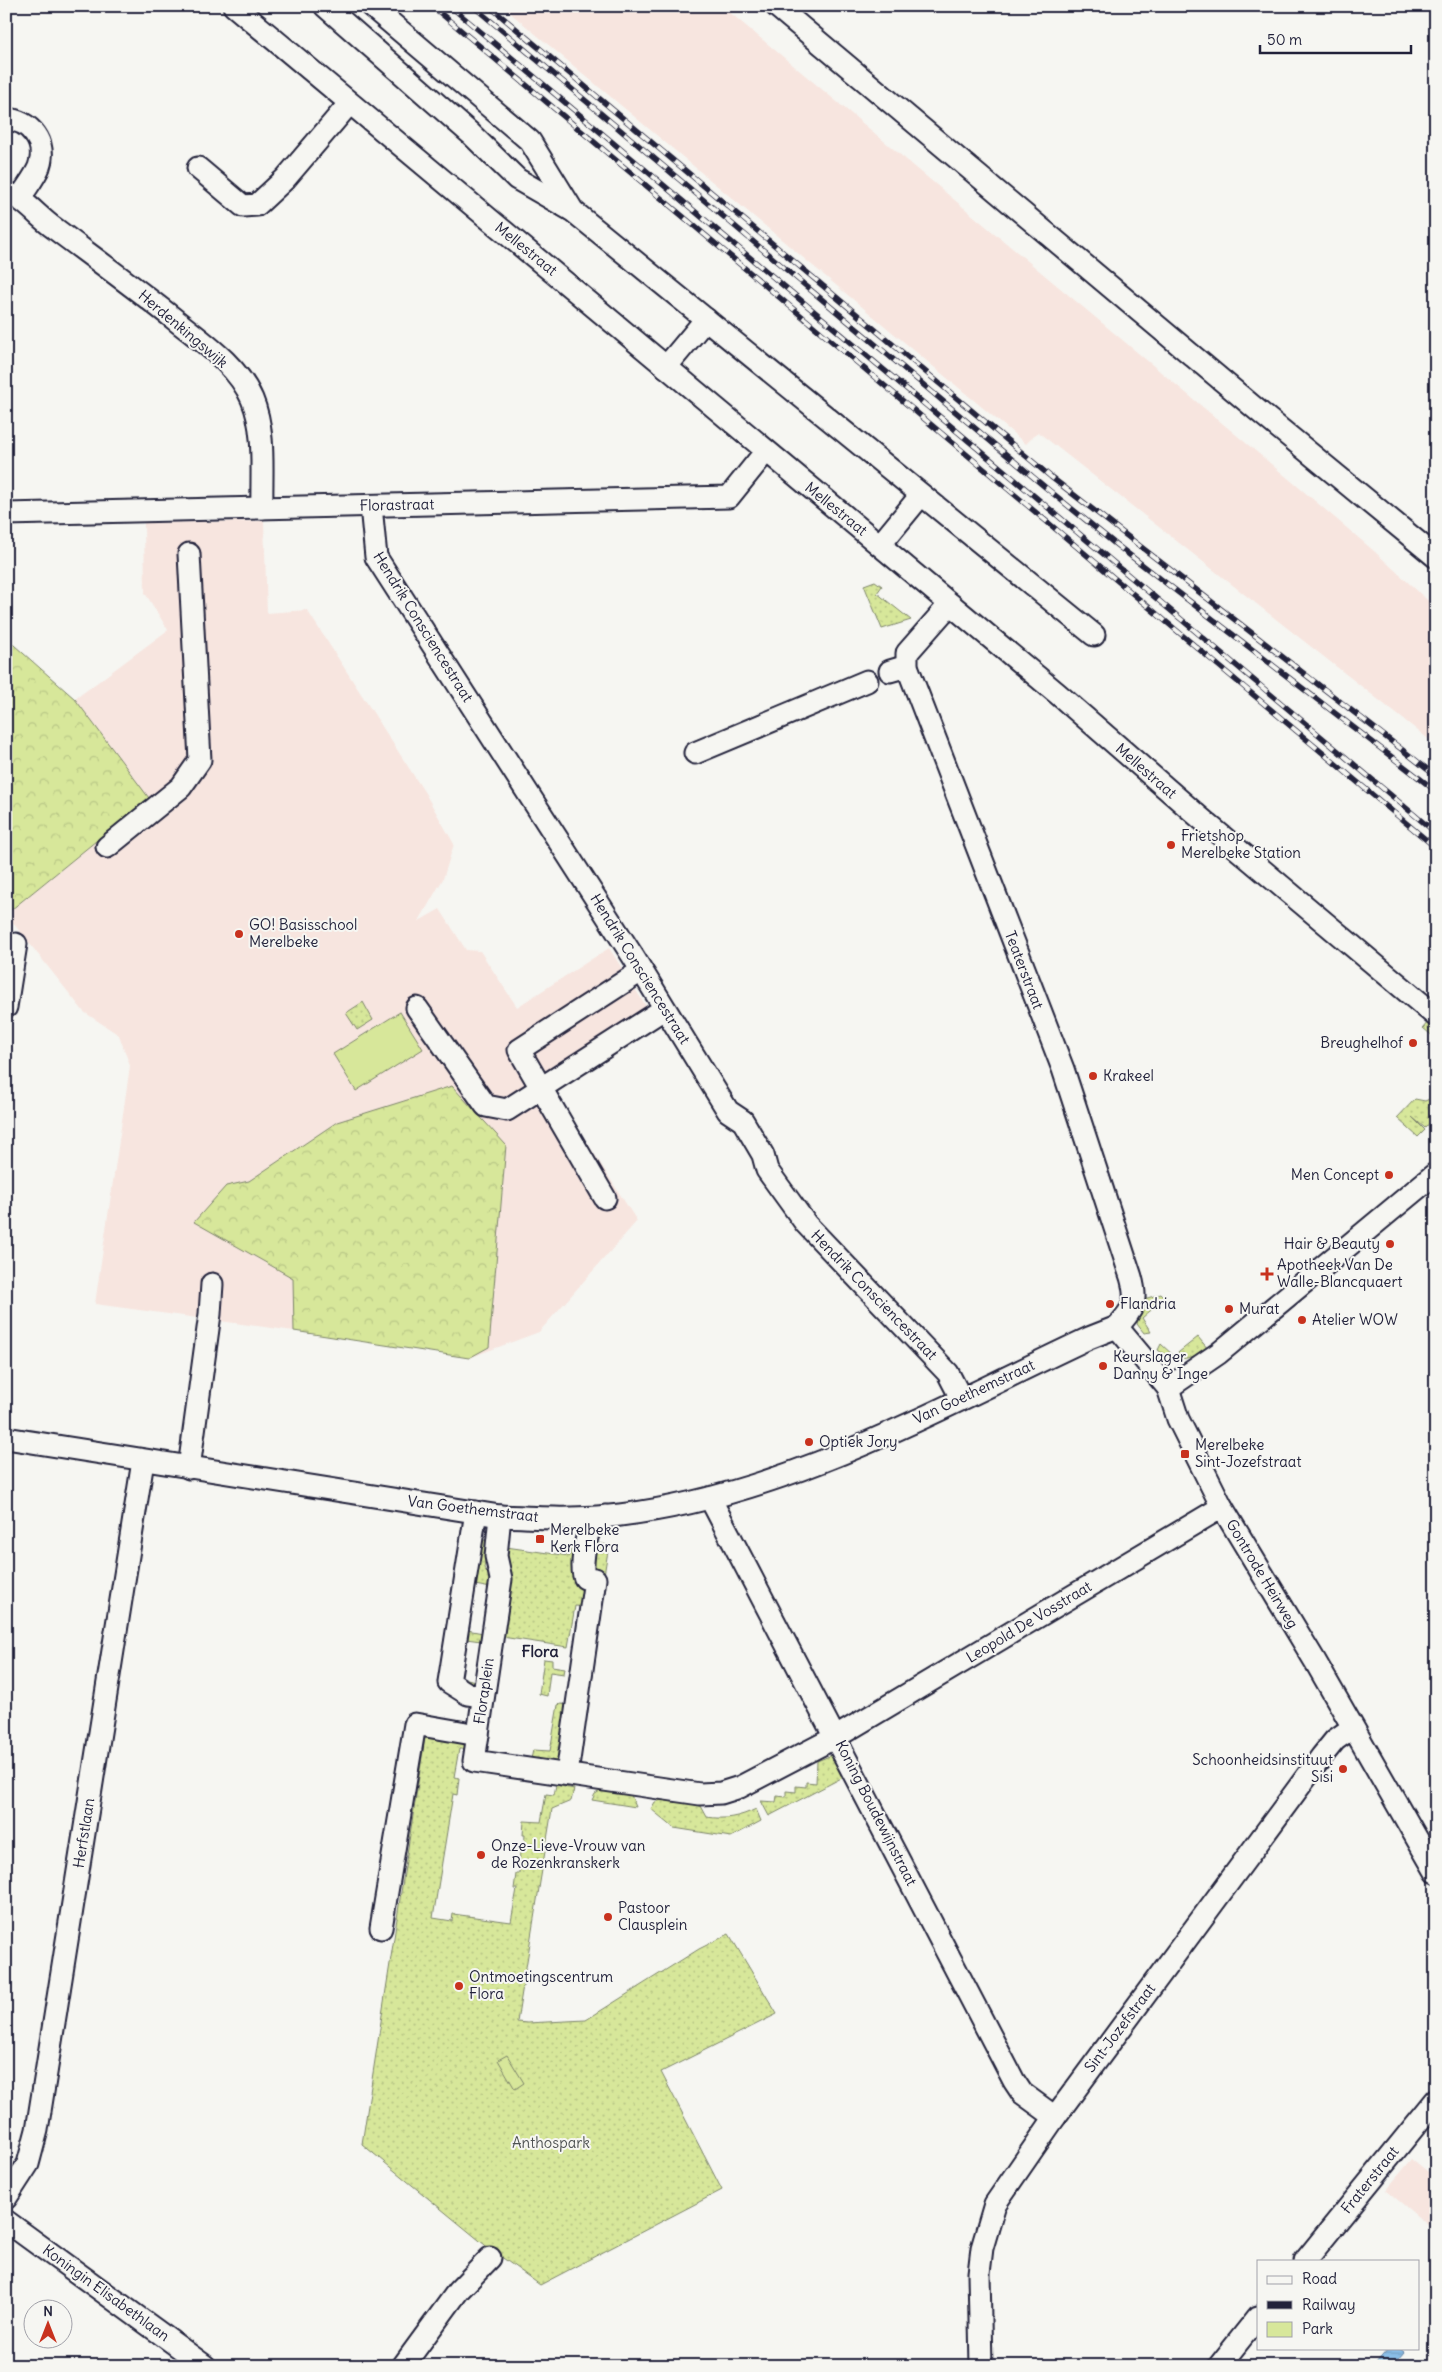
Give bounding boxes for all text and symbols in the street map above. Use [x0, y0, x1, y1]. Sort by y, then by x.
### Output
scale bar [1260, 22, 1411, 54]
text: 50 m [1267, 30, 1302, 49]
street label: Mellestraat [491, 218, 561, 280]
street label: Herdenkingswijk [135, 286, 232, 372]
street label: Mellestraat [801, 478, 871, 540]
street label: Florastraat [359, 494, 435, 515]
street label: Hendrik Consciencestraat [369, 548, 478, 705]
street label: Mellestraat [1112, 739, 1181, 802]
place label: Frietshop Merelbeke Station [1181, 826, 1301, 862]
marker: Frietshop Merelbeke Station [1165, 839, 1177, 851]
street label: Hendrik Consciencestraat [586, 890, 695, 1047]
place label: GO! Basisschool Merelbeke [249, 915, 357, 951]
marker: GO! Basisschool Merelbeke [233, 928, 245, 940]
street label: Teaterstraat [1001, 928, 1048, 1012]
place label: Breughelhof [1320, 1033, 1404, 1052]
marker: Breughelhof [1407, 1037, 1419, 1049]
place label: Krakeel [1103, 1066, 1154, 1085]
marker: Krakeel [1087, 1070, 1099, 1082]
place label: Men Concept [1291, 1165, 1379, 1184]
marker: Men Concept [1383, 1169, 1395, 1181]
street label: Hendrik Consciencestraat [807, 1226, 942, 1364]
place label: Hair & Beauty [1284, 1234, 1380, 1253]
marker: Hair & Beauty [1384, 1238, 1396, 1250]
place label: Apotheek Van De Walle-Blancquaert [1277, 1255, 1403, 1291]
marker: Apotheek Van De Walle-Blancquaert [1261, 1268, 1273, 1280]
place label: Flandria [1120, 1294, 1176, 1313]
marker: Flandria [1104, 1298, 1116, 1310]
place label: Murat [1239, 1299, 1279, 1318]
marker: Murat [1223, 1303, 1235, 1315]
place label: Atelier WOW [1312, 1310, 1398, 1329]
marker: Atelier WOW [1296, 1314, 1308, 1326]
place label: Keurslager Danny & Inge [1113, 1347, 1208, 1383]
street label: Van Goethemstraat [910, 1355, 1038, 1428]
marker: Keurslager Danny & Inge [1097, 1360, 1109, 1372]
place label: Optiek Jory [819, 1432, 897, 1451]
place label: Merelbeke Sint-Jozefstraat [1195, 1435, 1302, 1471]
marker: Optiek Jory [803, 1436, 815, 1448]
marker: Merelbeke Sint-Jozefstraat [1179, 1448, 1191, 1460]
street label: Van Goethemstraat [406, 1491, 540, 1526]
street label: Gontrode Heirweg [1222, 1516, 1303, 1632]
place label: Merelbeke Kerk Flora [550, 1520, 620, 1556]
marker: Merelbeke Kerk Flora [534, 1533, 546, 1545]
street label: Leopold De Vosstraat [962, 1577, 1095, 1667]
district label: Flora [521, 1641, 559, 1661]
street label: Floraplein [469, 1656, 498, 1725]
street label: Koning Boudewijnstraat [831, 1737, 921, 1889]
place label: Schoonheidsinstituut Sisi [1192, 1750, 1333, 1786]
marker: Schoonheidsinstituut Sisi [1337, 1763, 1349, 1775]
street label: Herfstlaan [69, 1796, 98, 1869]
place label: Onze-Lieve-Vrouw van de Rozenkranskerk [491, 1836, 646, 1872]
marker: Onze-Lieve-Vrouw van de Rozenkranskerk [475, 1849, 487, 1861]
place label: Pastoor Clausplein [618, 1898, 688, 1934]
marker: Pastoor Clausplein [602, 1911, 614, 1923]
place label: Ontmoetingscentrum Flora [469, 1967, 613, 2003]
street label: Sint-Jozefstraat [1080, 1979, 1159, 2076]
marker: Ontmoetingscentrum Flora [453, 1980, 465, 1992]
park label: Anthospark [512, 2133, 590, 2152]
street label: Fraterstraat [1337, 2142, 1403, 2217]
street label: Koningin Elisabethlaan [39, 2240, 174, 2345]
legend [1257, 2260, 1420, 2350]
text: Road [1302, 2269, 1337, 2288]
text: Railway [1302, 2295, 1356, 2314]
north arrow [22, 2300, 72, 2350]
text: N [43, 2302, 53, 2320]
text: Park [1302, 2319, 1333, 2338]

